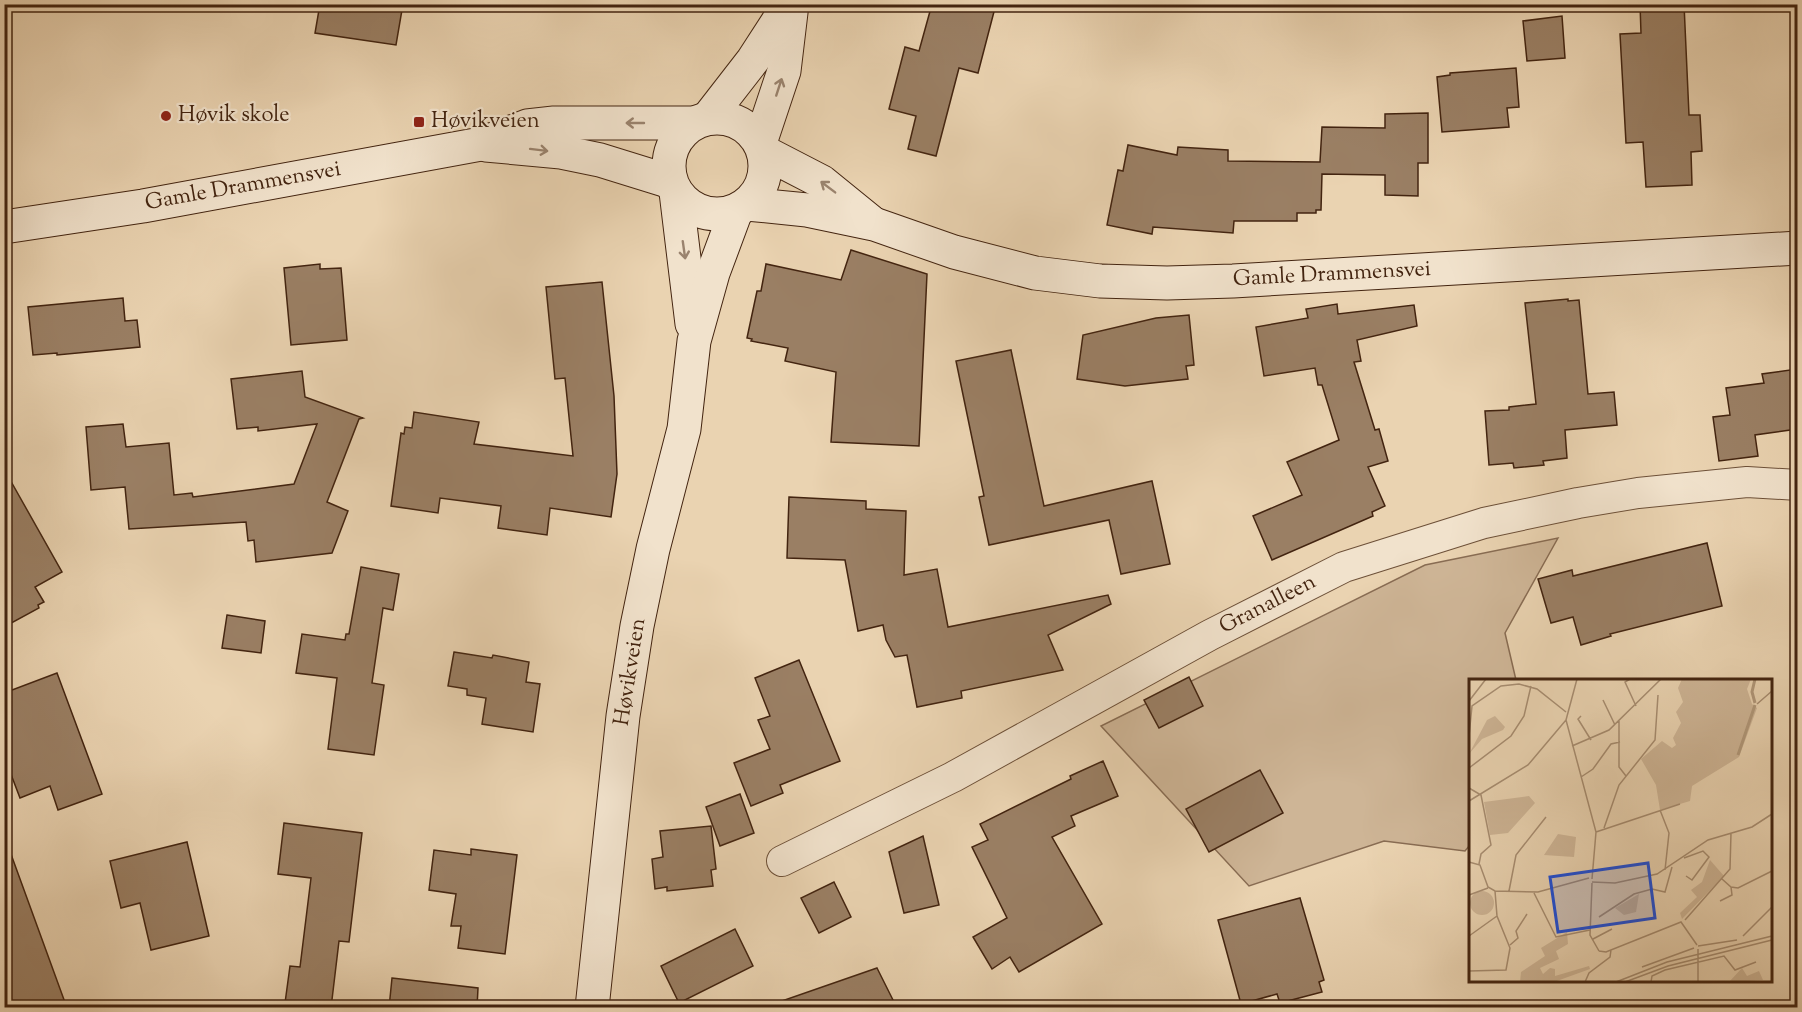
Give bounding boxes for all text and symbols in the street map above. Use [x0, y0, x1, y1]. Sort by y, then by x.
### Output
one-way arrow [774, 78, 785, 97]
place label: Høvik skole [178, 100, 290, 132]
place label: Høvikveien [431, 106, 540, 138]
marker: Høvik skole [159, 109, 173, 123]
marker: Høvikveien [412, 115, 426, 129]
one-way arrow [626, 117, 646, 129]
one-way arrow [529, 144, 549, 155]
street label: Gamle Drammensvei [143, 154, 343, 220]
one-way arrow [820, 181, 836, 194]
one-way arrow [678, 239, 689, 259]
street label: Gamle Drammensvei [1232, 254, 1432, 296]
street label: Granalleen [1214, 567, 1322, 643]
street label: Høvikveien [607, 616, 655, 728]
inset map [1469, 679, 1772, 982]

